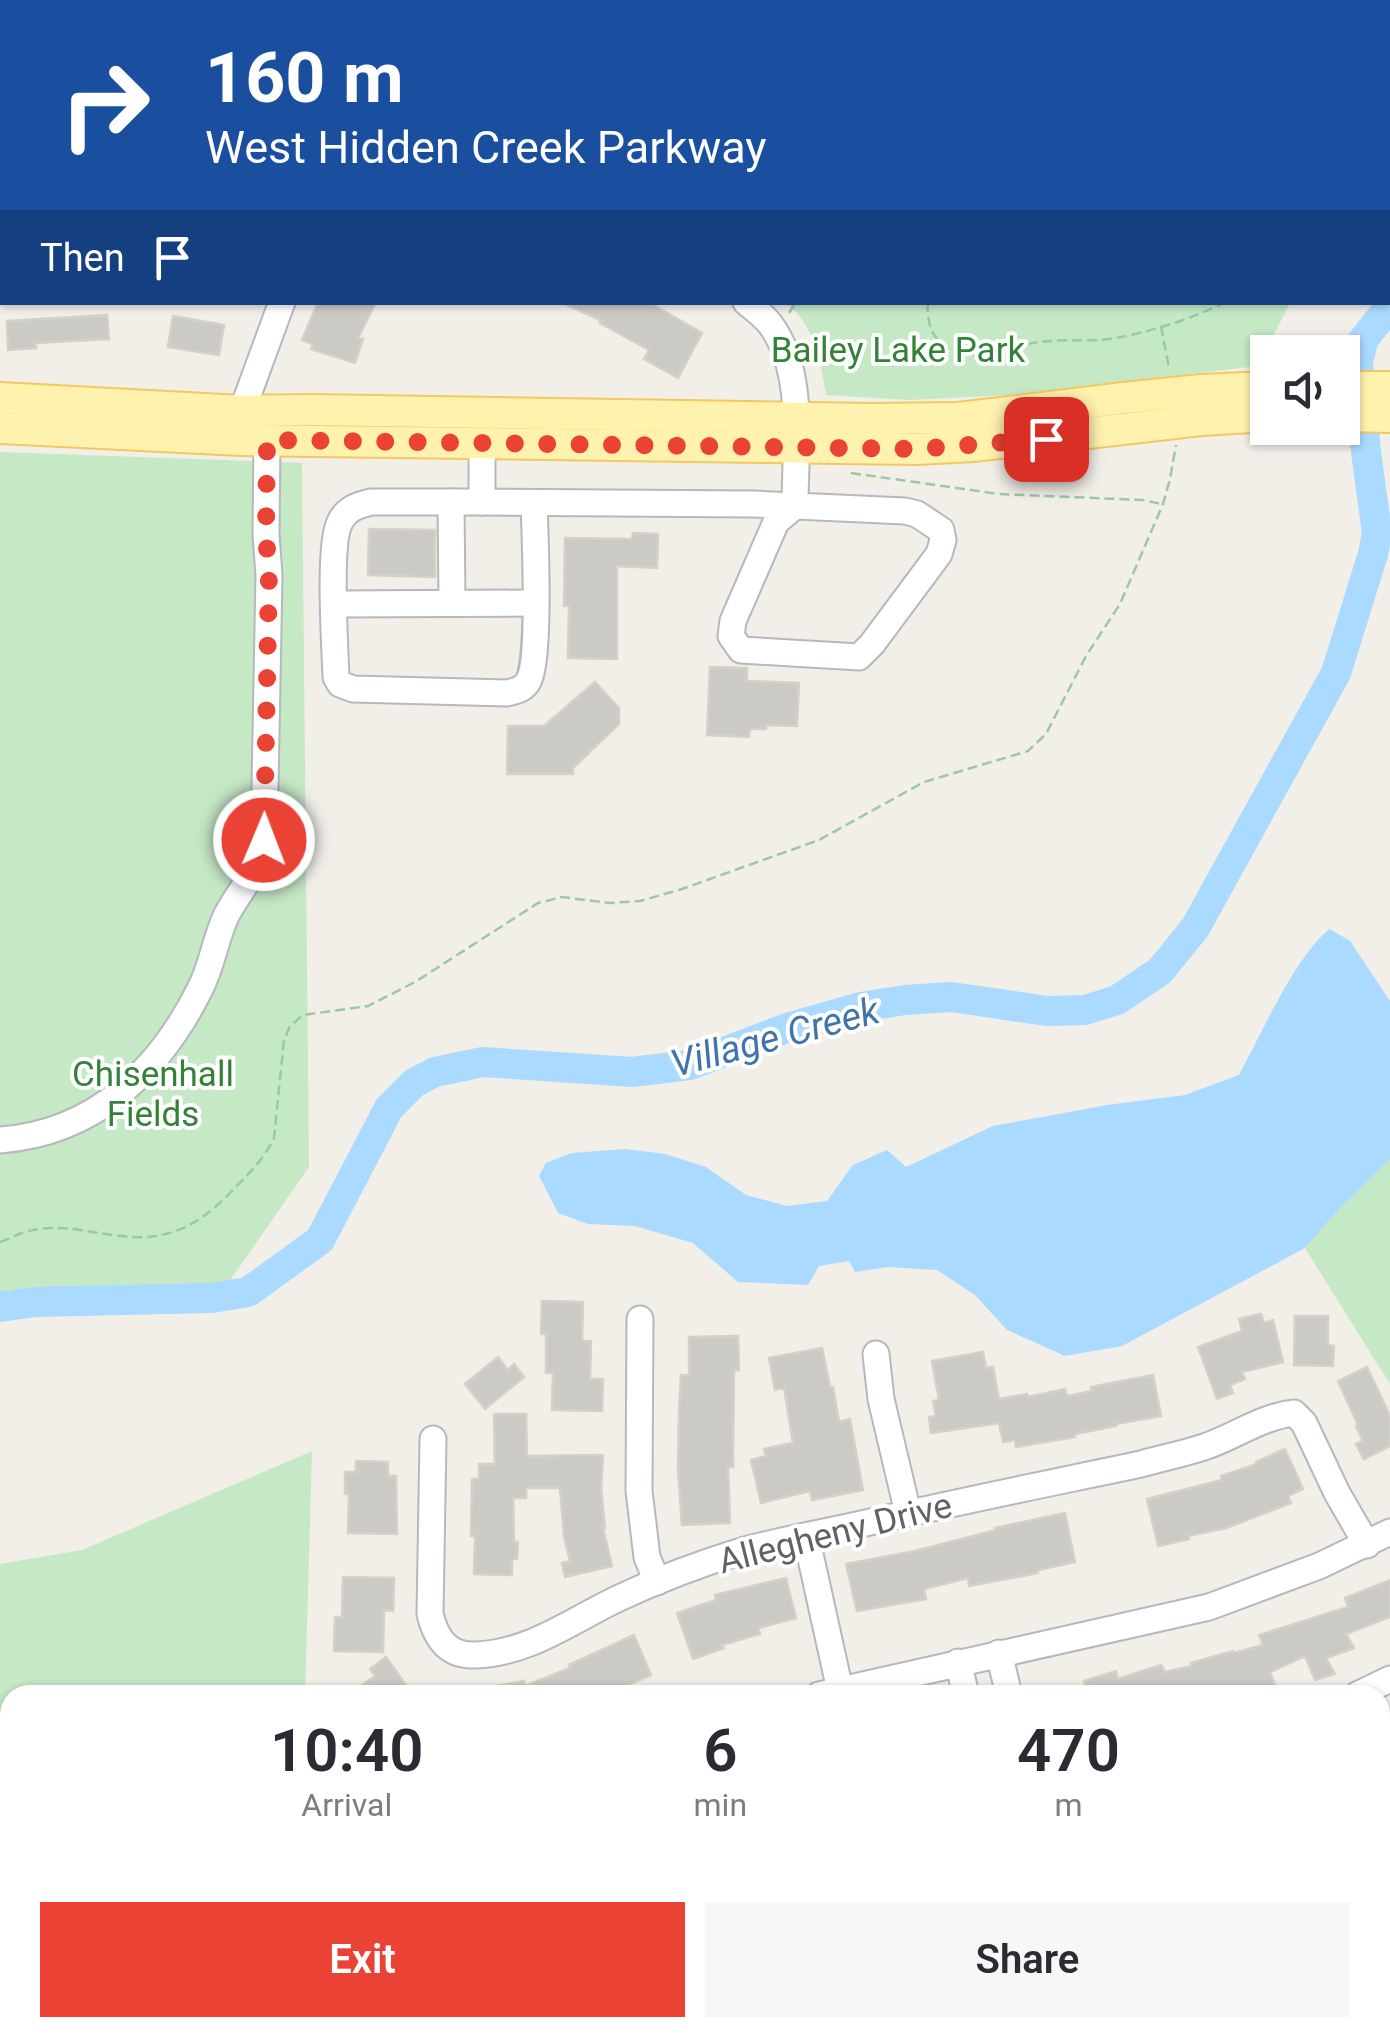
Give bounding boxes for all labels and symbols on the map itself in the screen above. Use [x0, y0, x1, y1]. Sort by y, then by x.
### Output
park label: Bailey Lake Park [771, 330, 1026, 371]
pin [1004, 397, 1089, 482]
position arrow [212, 788, 316, 892]
water label: Village Creek [666, 988, 885, 1086]
park label: Chisenhall Fields [72, 1054, 234, 1135]
street label: Allegheny Drive [714, 1485, 956, 1582]

